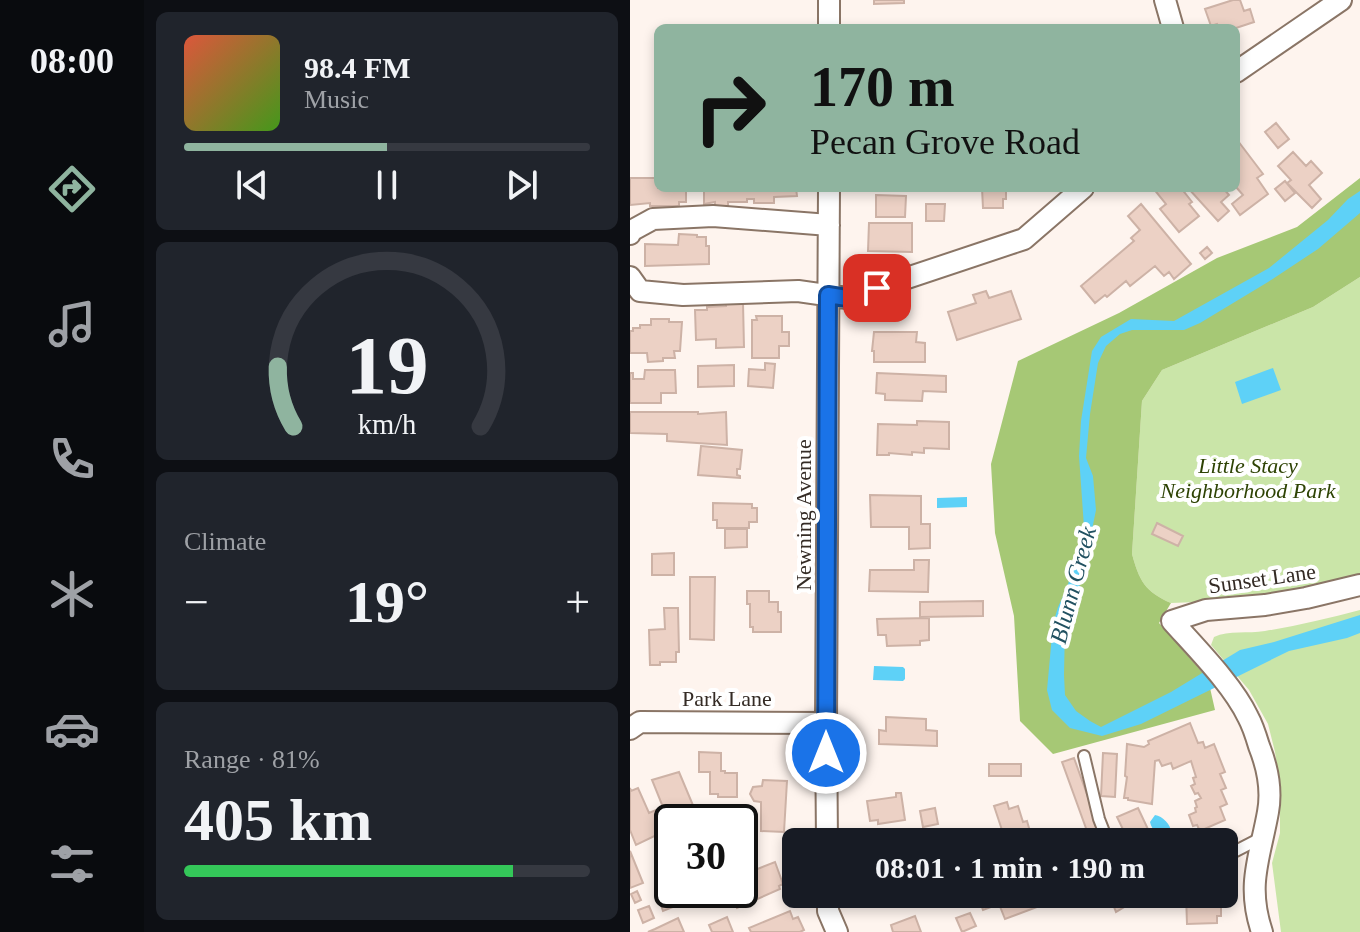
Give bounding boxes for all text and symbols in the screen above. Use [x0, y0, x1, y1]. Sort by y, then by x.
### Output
text: 08:00 [30, 41, 114, 81]
text: 98.4 FM [304, 51, 411, 84]
icon: right [678, 56, 782, 160]
text: 170 m [810, 56, 955, 118]
text: Music [304, 85, 369, 114]
text: Pecan Grove Road [810, 122, 1080, 162]
icon: directions [44, 161, 100, 217]
icon: previous [230, 163, 274, 207]
icon: pause [365, 163, 409, 207]
icon: next [500, 163, 544, 207]
pin [843, 254, 911, 322]
icon: arrive [855, 266, 899, 310]
icon: music [44, 296, 100, 352]
text: 19 [345, 319, 429, 411]
text: km/h [358, 409, 416, 440]
icon: phone [44, 431, 100, 487]
street label: Newning Avenue [791, 439, 816, 591]
park label: Little Stacy Neighborhood Park [1160, 453, 1337, 503]
water label: Blunn Creek [1045, 523, 1101, 646]
text: Climate [184, 527, 266, 556]
street label: Sunset Lane [1207, 559, 1317, 598]
icon: climate [44, 566, 100, 622]
text: 19° [345, 569, 429, 635]
text: − [184, 578, 209, 627]
text: + [565, 578, 590, 627]
street label: Park Lane [682, 686, 772, 711]
icon: car [44, 701, 100, 757]
position arrow [784, 711, 868, 795]
text: Range · 81% [184, 745, 320, 774]
text: 405 km [184, 787, 372, 853]
speed limit sign: 30 [654, 804, 758, 908]
icon: filters [44, 836, 100, 892]
text: 08:01 · 1 min · 190 m [875, 851, 1145, 884]

